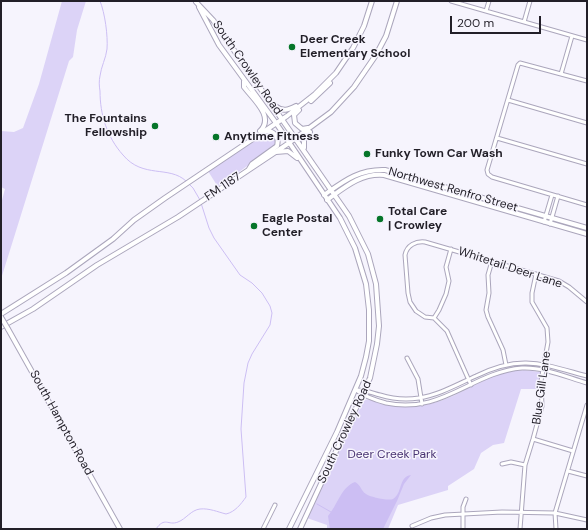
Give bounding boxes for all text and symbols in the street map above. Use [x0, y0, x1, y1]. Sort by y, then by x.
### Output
scale bar [452, 8, 543, 34]
text: 200 m [457, 15, 494, 31]
street label: South Crowley Road [209, 18, 285, 118]
place label: Deer Creek Elementary School [300, 33, 410, 61]
marker: Deer Creek Elementary School [287, 42, 297, 52]
place label: The Fountains Fellowship [65, 112, 147, 140]
marker: The Fountains Fellowship [150, 121, 160, 131]
place label: Anytime Fitness [224, 130, 319, 144]
marker: Anytime Fitness [211, 132, 221, 142]
place label: Funky Town Car Wash [375, 147, 503, 161]
marker: Funky Town Car Wash [362, 149, 372, 159]
street label: Northwest Renfro Street [387, 165, 519, 215]
street label: FM 1187 [202, 170, 244, 204]
place label: Total Care | Crowley [388, 205, 447, 233]
place label: Eagle Postal Center [262, 212, 332, 240]
marker: Total Care | Crowley [375, 214, 385, 224]
marker: Eagle Postal Center [249, 221, 259, 231]
street label: Whitetail Deer Lane [456, 244, 564, 292]
street label: Blue Gill Lane [530, 350, 554, 426]
street label: South Hampton Road [26, 368, 96, 478]
street label: South Crowley Road [315, 378, 375, 486]
park label: Deer Creek Park [348, 448, 436, 462]

